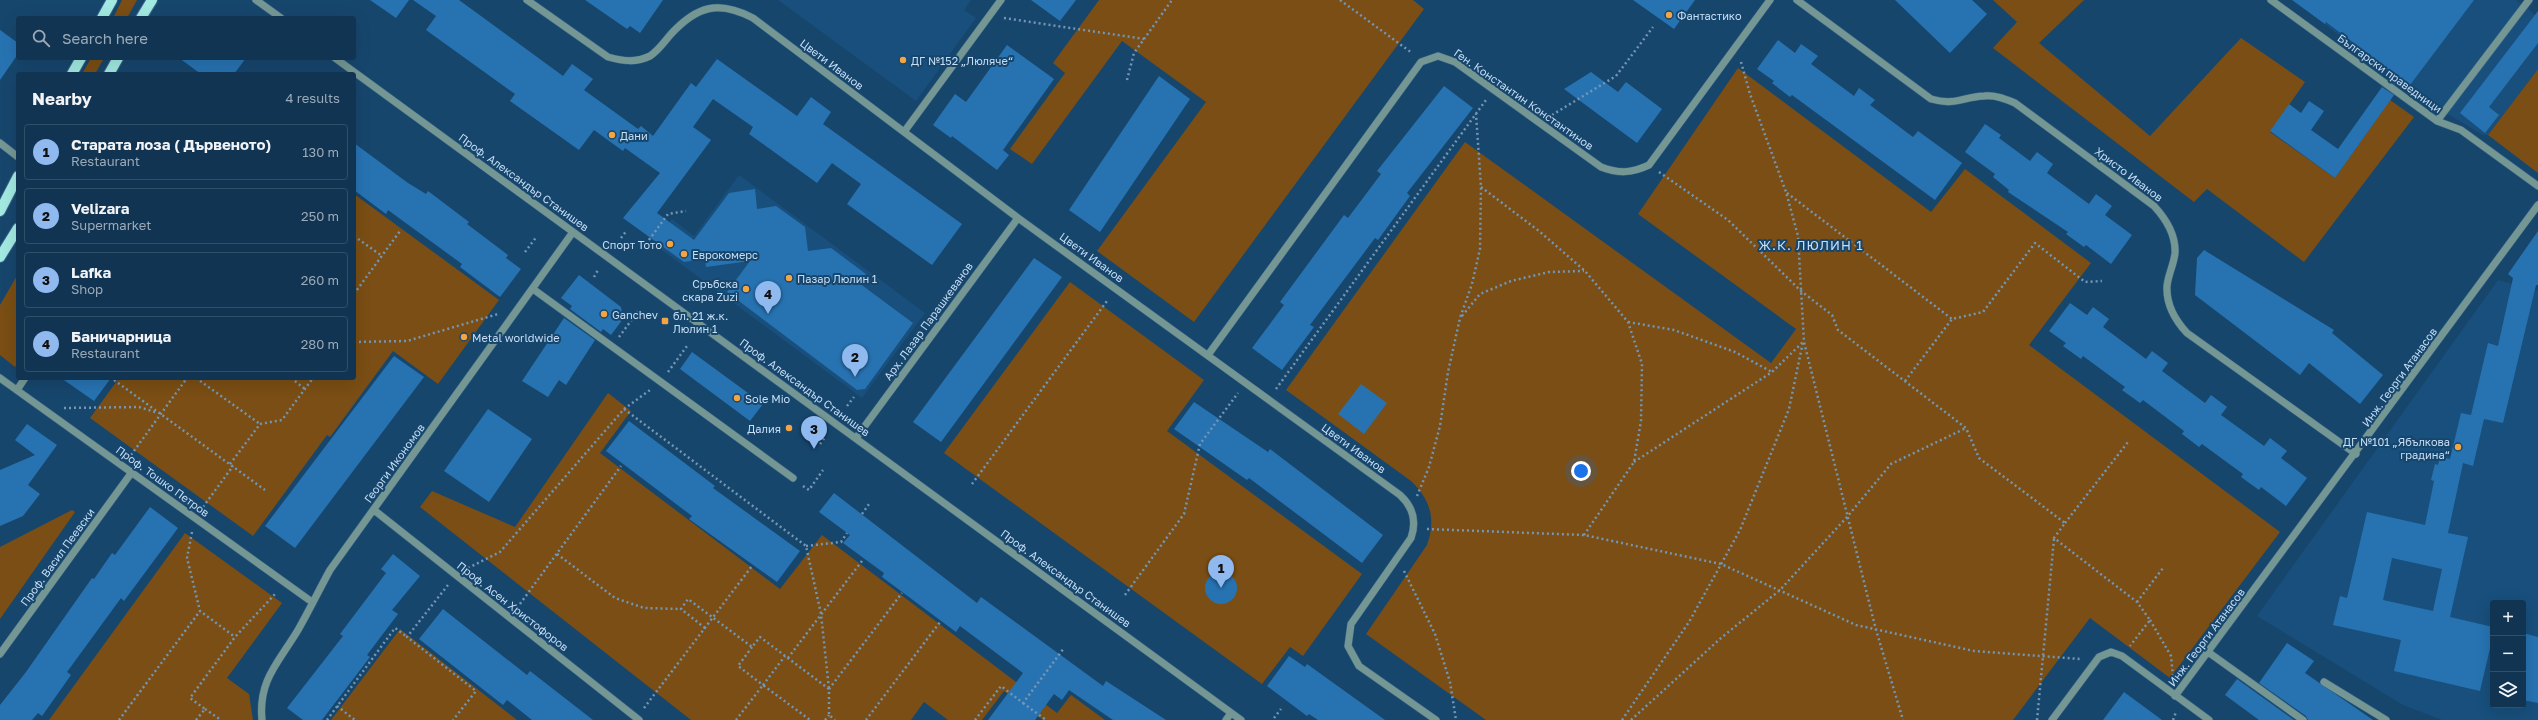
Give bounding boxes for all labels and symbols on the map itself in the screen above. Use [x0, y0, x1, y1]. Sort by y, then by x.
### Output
place label: Фантастико [1677, 9, 1742, 22]
marker: Фантастико [1664, 10, 1674, 20]
street label: Български праведници [2335, 31, 2445, 115]
street label: Цвети Иванов [798, 36, 866, 92]
street label: Ген. Константин Константинов [1452, 46, 1596, 152]
place label: ДГ №152 „Люляче“ [911, 54, 1013, 67]
marker: ДГ №152 „Люляче“ [898, 55, 908, 65]
place label: Дани [620, 129, 648, 142]
street label: Проф. Александър Станишев [456, 130, 592, 234]
marker: Дани [607, 130, 617, 140]
street label: Христо Иванов [2092, 144, 2166, 204]
street label: Цвети Иванов [1057, 229, 1127, 285]
district label: Ж.К. ЛЮЛИН 1 [1759, 237, 1863, 253]
place label: Спорт Тото [602, 238, 662, 251]
marker: Спорт Тото [665, 239, 675, 249]
place label: Еврокомерс [692, 248, 758, 261]
marker: Еврокомерс [679, 249, 689, 259]
street label: Арх. Лазар Парашкеванов [881, 260, 975, 382]
place label: Пазар Люлин 1 [797, 272, 877, 285]
marker: Пазар Люлин 1 [784, 273, 794, 283]
place label: Сръбска скара Zuzi [682, 277, 738, 303]
pin: 4 [755, 281, 781, 314]
marker: Сръбска скара Zuzi [741, 284, 751, 294]
place label: Ganchev [612, 308, 658, 321]
marker: Ganchev [599, 309, 609, 319]
place label: бл. 21 ж.к. Люлин 1 [673, 309, 728, 335]
marker: бл. 21 ж.к. Люлин 1 [660, 316, 670, 326]
street label: Инж. Георги Атанасов [2359, 325, 2439, 429]
place label: Metal worldwide [472, 331, 560, 344]
marker: Metal worldwide [459, 332, 469, 342]
street label: Проф. Александър Станишев [737, 335, 873, 439]
pin: 2 [842, 344, 868, 377]
place label: Sole Mio [745, 392, 791, 405]
marker: Sole Mio [732, 393, 742, 403]
pin: 3 [801, 416, 827, 449]
street label: Цвети Иванов [1319, 420, 1389, 476]
street label: Георги Икономов [361, 421, 427, 505]
place label: Далия [747, 422, 781, 435]
marker: Далия [784, 423, 794, 433]
place label: ДГ №101 „Ябълкова градина“ [2343, 435, 2450, 461]
marker: ДГ №101 „Ябълкова градина“ [2453, 442, 2463, 452]
street label: Проф. Тошко Петров [114, 443, 212, 519]
your location [1571, 461, 1591, 481]
street label: Проф. Васил Пеевски [17, 506, 97, 608]
street label: Проф. Александър Станишев [998, 526, 1134, 630]
pin: 1 [1208, 555, 1234, 588]
street label: Проф. Асен Христофоров [455, 559, 571, 653]
street label: Инж. Георги Атанасов [2165, 586, 2247, 688]

